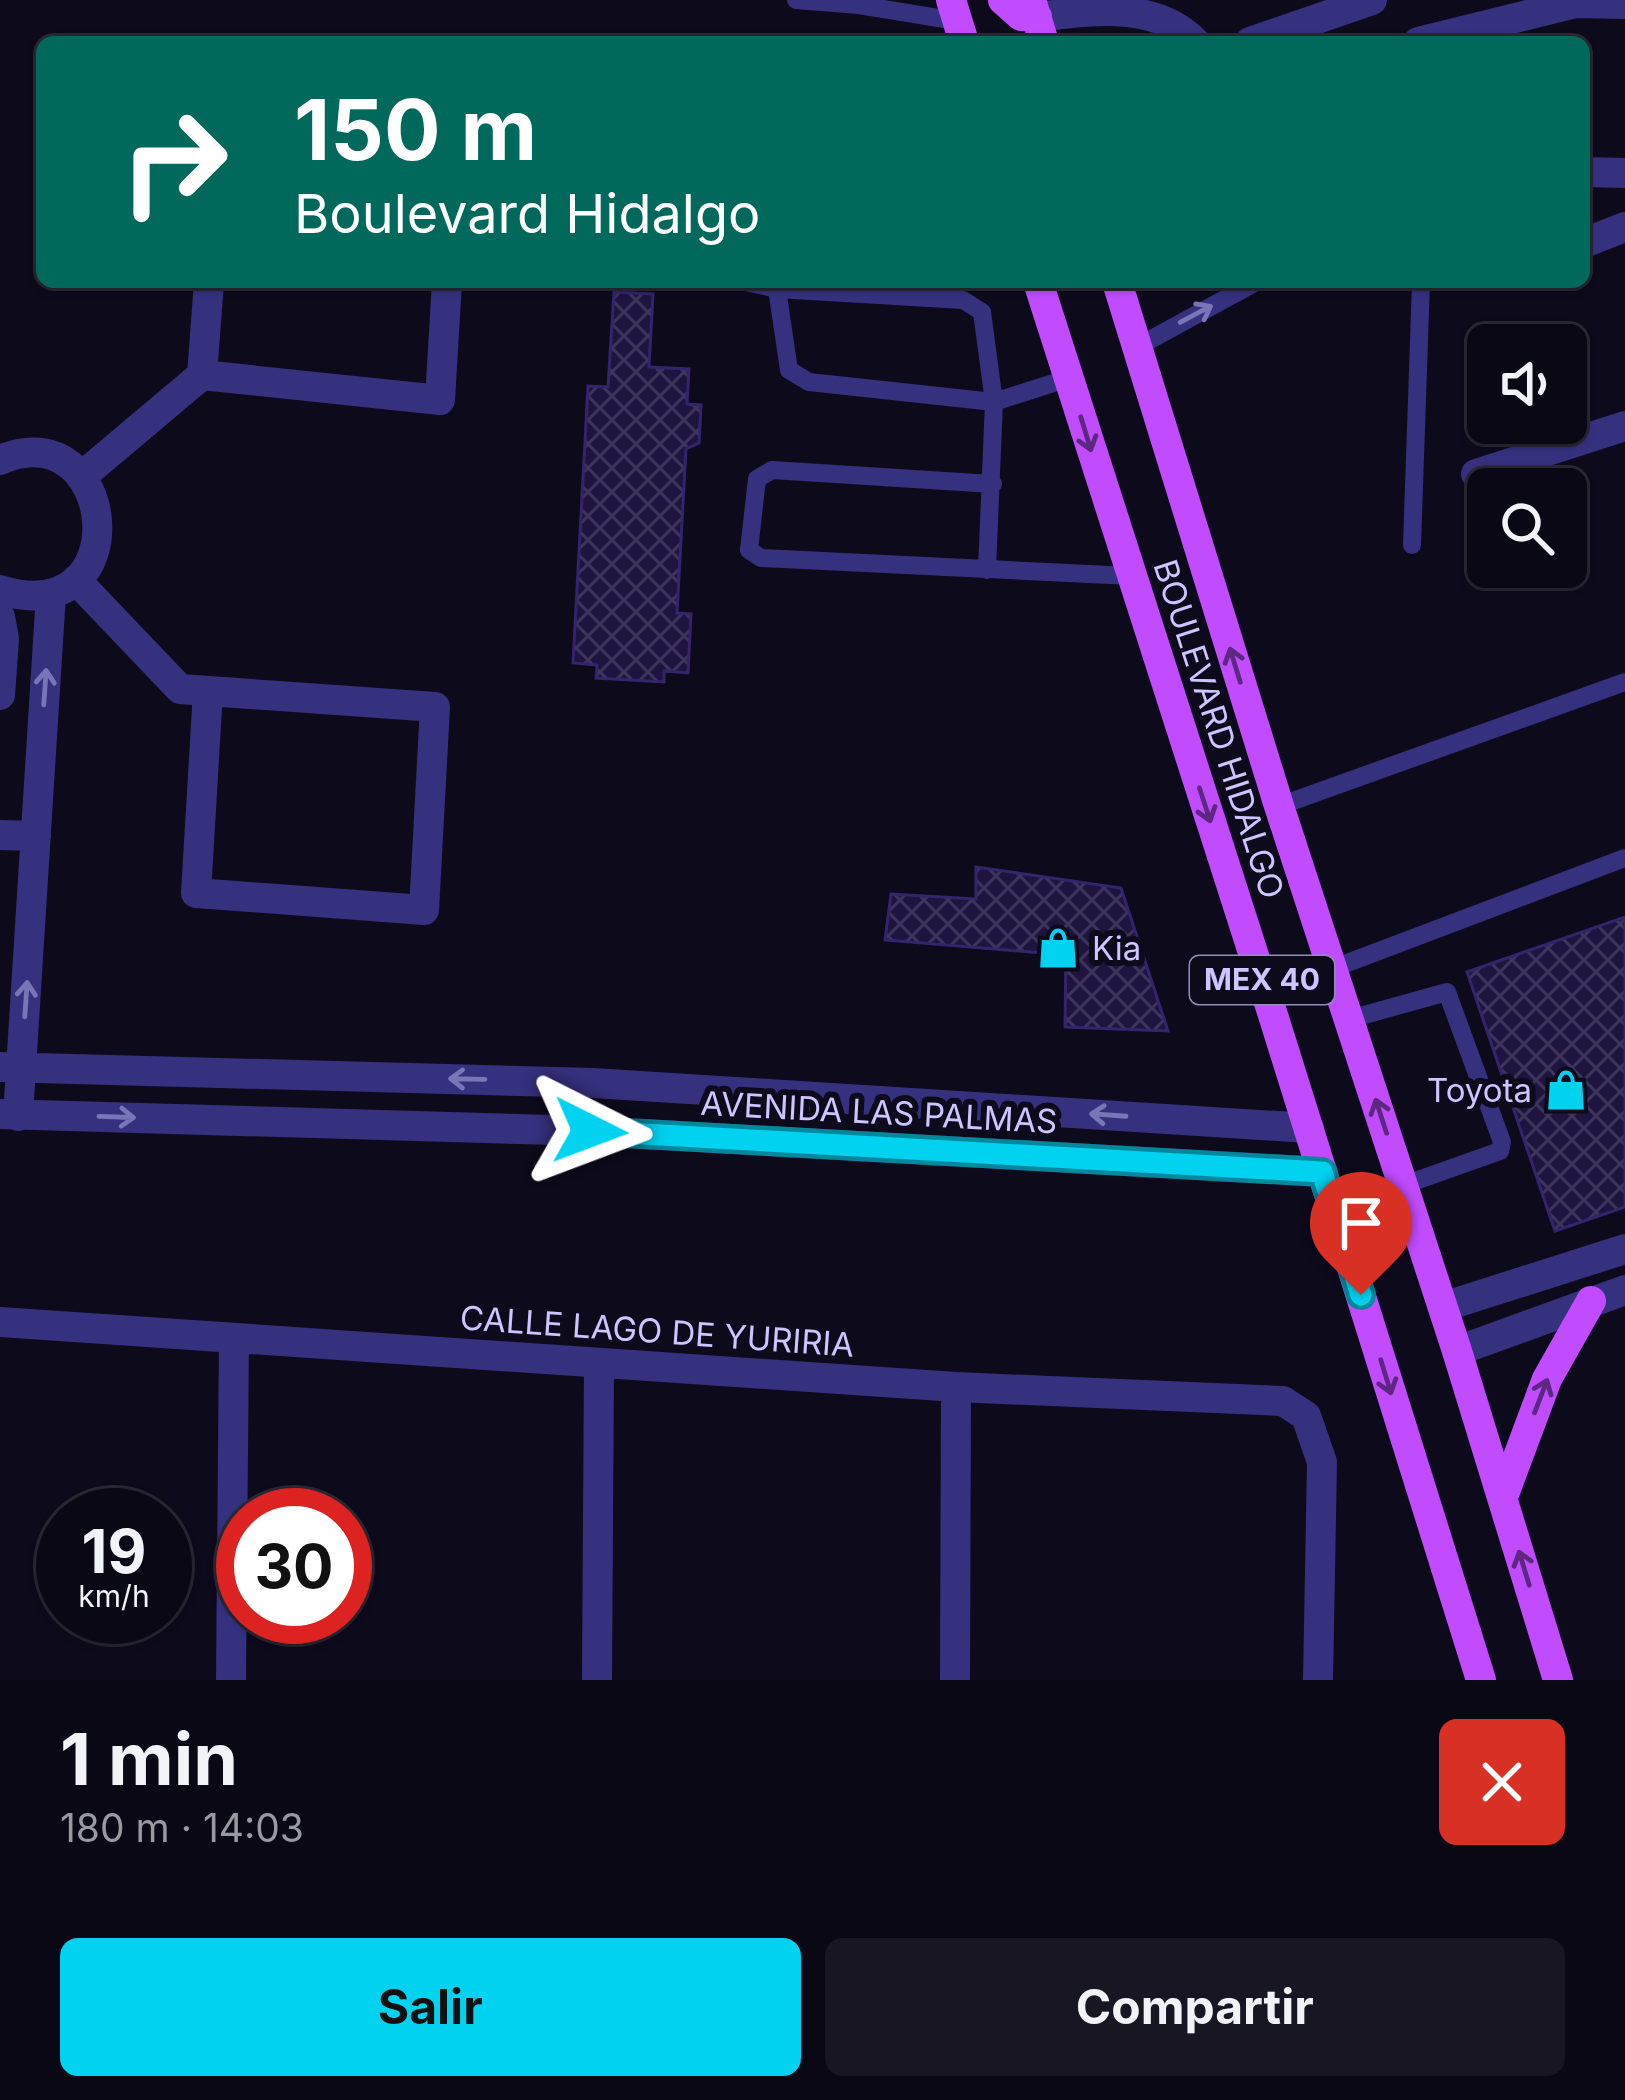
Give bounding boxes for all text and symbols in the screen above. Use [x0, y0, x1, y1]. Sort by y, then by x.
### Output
text: 150 m [294, 79, 537, 180]
icon: right [96, 84, 252, 240]
text: Boulevard Hidalgo [294, 181, 760, 246]
one-way arrow [1178, 302, 1213, 325]
map controls [1467, 324, 1587, 588]
button: sound [1467, 324, 1587, 444]
one-way arrow [1076, 414, 1098, 452]
button: search [1467, 468, 1587, 588]
street label: BOULEVARD HIDALGO [1145, 555, 1293, 903]
one-way arrow [1223, 647, 1245, 685]
one-way arrow [33, 668, 56, 707]
one-way arrow [1196, 785, 1218, 823]
shop icon: Kia [1035, 925, 1081, 971]
place label: Kia [1092, 928, 1141, 968]
road number: MEX 40 [1190, 956, 1334, 1004]
one-way arrow [15, 980, 38, 1019]
shop icon: Toyota [1543, 1067, 1589, 1113]
one-way arrow [448, 1068, 487, 1091]
position arrow [527, 1068, 653, 1194]
place label: Toyota [1427, 1070, 1532, 1110]
street label: AVENIDA LAS PALMAS [700, 1083, 1058, 1141]
one-way arrow [1369, 1098, 1391, 1136]
one-way arrow [1089, 1104, 1128, 1127]
one-way arrow [97, 1105, 136, 1128]
pin [1310, 1172, 1412, 1295]
icon: arrive [1328, 1190, 1394, 1256]
street label: CALLE LAGO DE YURIRIA [459, 1297, 855, 1365]
one-way arrow [1377, 1357, 1399, 1395]
one-way arrow [1532, 1379, 1554, 1416]
speed limit sign: 30 [216, 1488, 372, 1644]
text: 19 [82, 1515, 146, 1587]
one-way arrow [1512, 1550, 1534, 1588]
text: km/h [78, 1578, 150, 1614]
text: 1 min [60, 1715, 238, 1802]
button: close [1439, 1719, 1565, 1845]
text: 180 m · 14:03 [60, 1804, 304, 1851]
button: Salir [60, 1938, 801, 2076]
button: Compartir [825, 1938, 1565, 2076]

